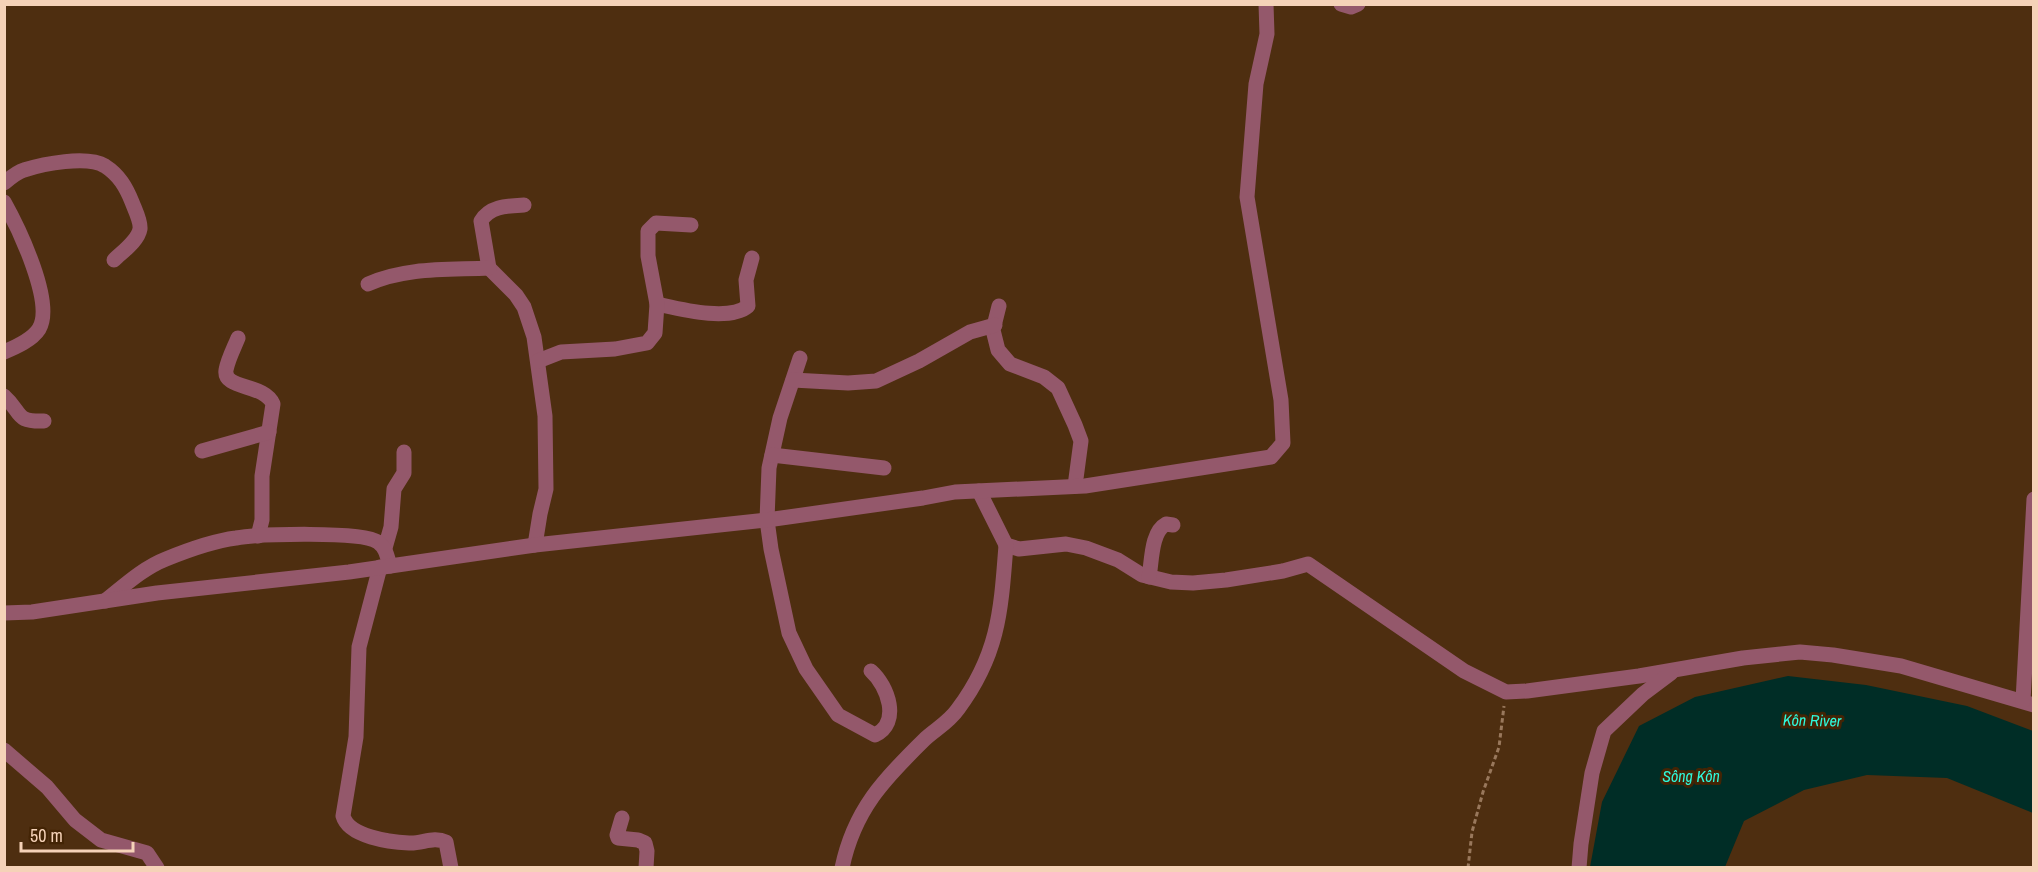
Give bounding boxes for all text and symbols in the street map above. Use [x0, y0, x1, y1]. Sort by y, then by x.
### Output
water label: Kôn River [1783, 708, 1842, 732]
water label: Sông Kôn [1662, 765, 1720, 787]
scale bar [21, 815, 134, 853]
text: 50 m [30, 823, 63, 848]

